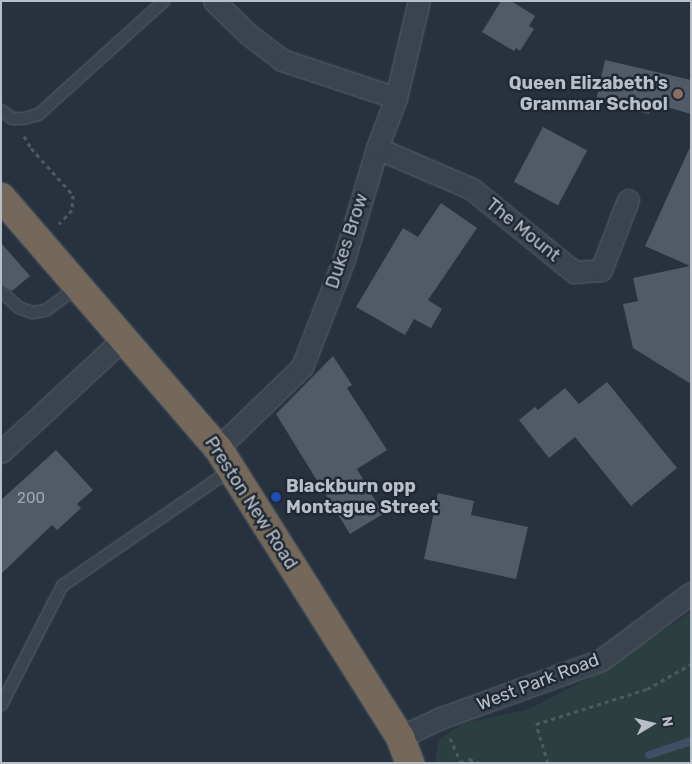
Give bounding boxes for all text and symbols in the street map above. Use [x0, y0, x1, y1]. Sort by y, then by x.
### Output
place label: Queen Elizabeth's Grammar School [509, 73, 668, 116]
marker: Queen Elizabeth's Grammar School [672, 88, 684, 100]
street label: Dukes Brow [321, 191, 373, 291]
street label: The Mount [482, 194, 564, 266]
street label: Preston New Road [200, 433, 302, 573]
place label: Blackburn opp Montague Street [286, 476, 438, 518]
house number: 200 [17, 490, 45, 508]
marker: Blackburn opp Montague Street [270, 491, 282, 503]
street label: West Park Road [474, 649, 602, 715]
north arrow [627, 699, 677, 749]
text: N [658, 715, 676, 728]

